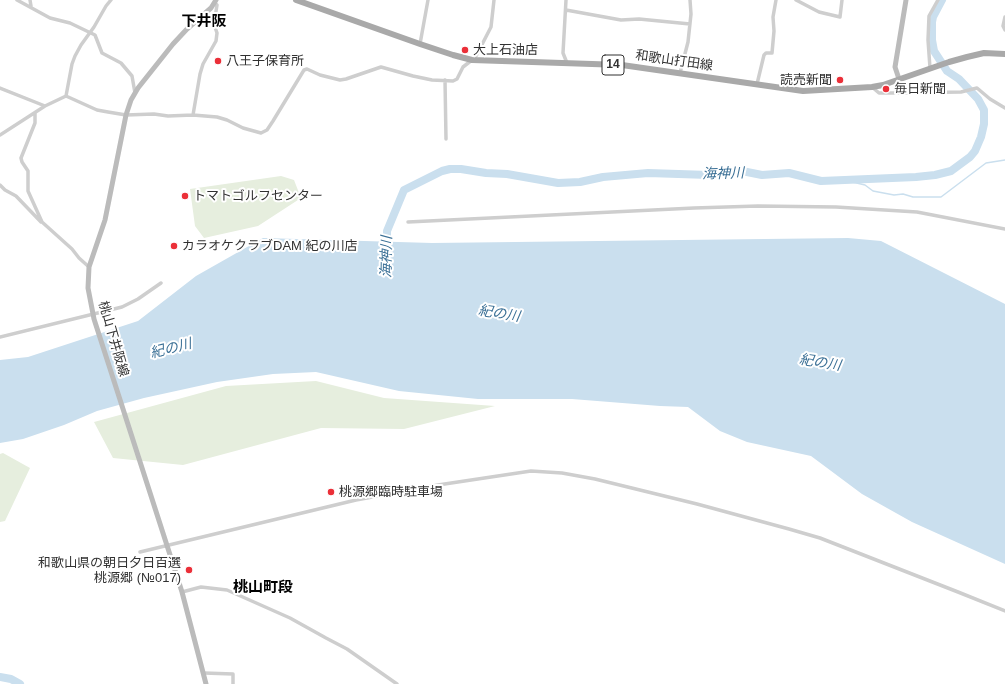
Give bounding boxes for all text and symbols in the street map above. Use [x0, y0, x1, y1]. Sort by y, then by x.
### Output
district label: 下井阪 [182, 13, 226, 31]
place label: 大上石油店 [473, 42, 538, 58]
marker: 大上石油店 [460, 45, 470, 55]
street label: 和歌山打田線 [634, 48, 714, 74]
place label: 八王子保育所 [226, 53, 304, 69]
road number: 14 [602, 55, 624, 75]
marker: 八王子保育所 [213, 56, 223, 66]
place label: 読売新聞 [780, 72, 832, 88]
marker: 読売新聞 [835, 75, 845, 85]
place label: 毎日新聞 [894, 81, 946, 97]
marker: 毎日新聞 [881, 84, 891, 94]
water label: 海神川 [702, 165, 744, 183]
place label: トマトゴルフセンター [193, 188, 323, 204]
marker: トマトゴルフセンター [180, 191, 190, 201]
water label: 海神川 [378, 236, 396, 278]
place label: カラオケクラブDAM 紀の川店 [182, 238, 357, 254]
marker: カラオケクラブDAM 紀の川店 [169, 241, 179, 251]
street label: 桃山下井阪線 [95, 299, 131, 379]
water label: 紀の川 [477, 302, 521, 326]
water label: 紀の川 [149, 336, 193, 362]
water label: 紀の川 [798, 351, 842, 375]
place label: 桃源郷臨時駐車場 [339, 484, 443, 500]
marker: 桃源郷臨時駐車場 [326, 487, 336, 497]
place label: 和歌山県の朝日夕日百選 桃源郷 (№017) [38, 555, 181, 586]
marker: 和歌山県の朝日夕日百選 桃源郷 (№017) [184, 565, 194, 575]
district label: 桃山町段 [233, 579, 293, 597]

